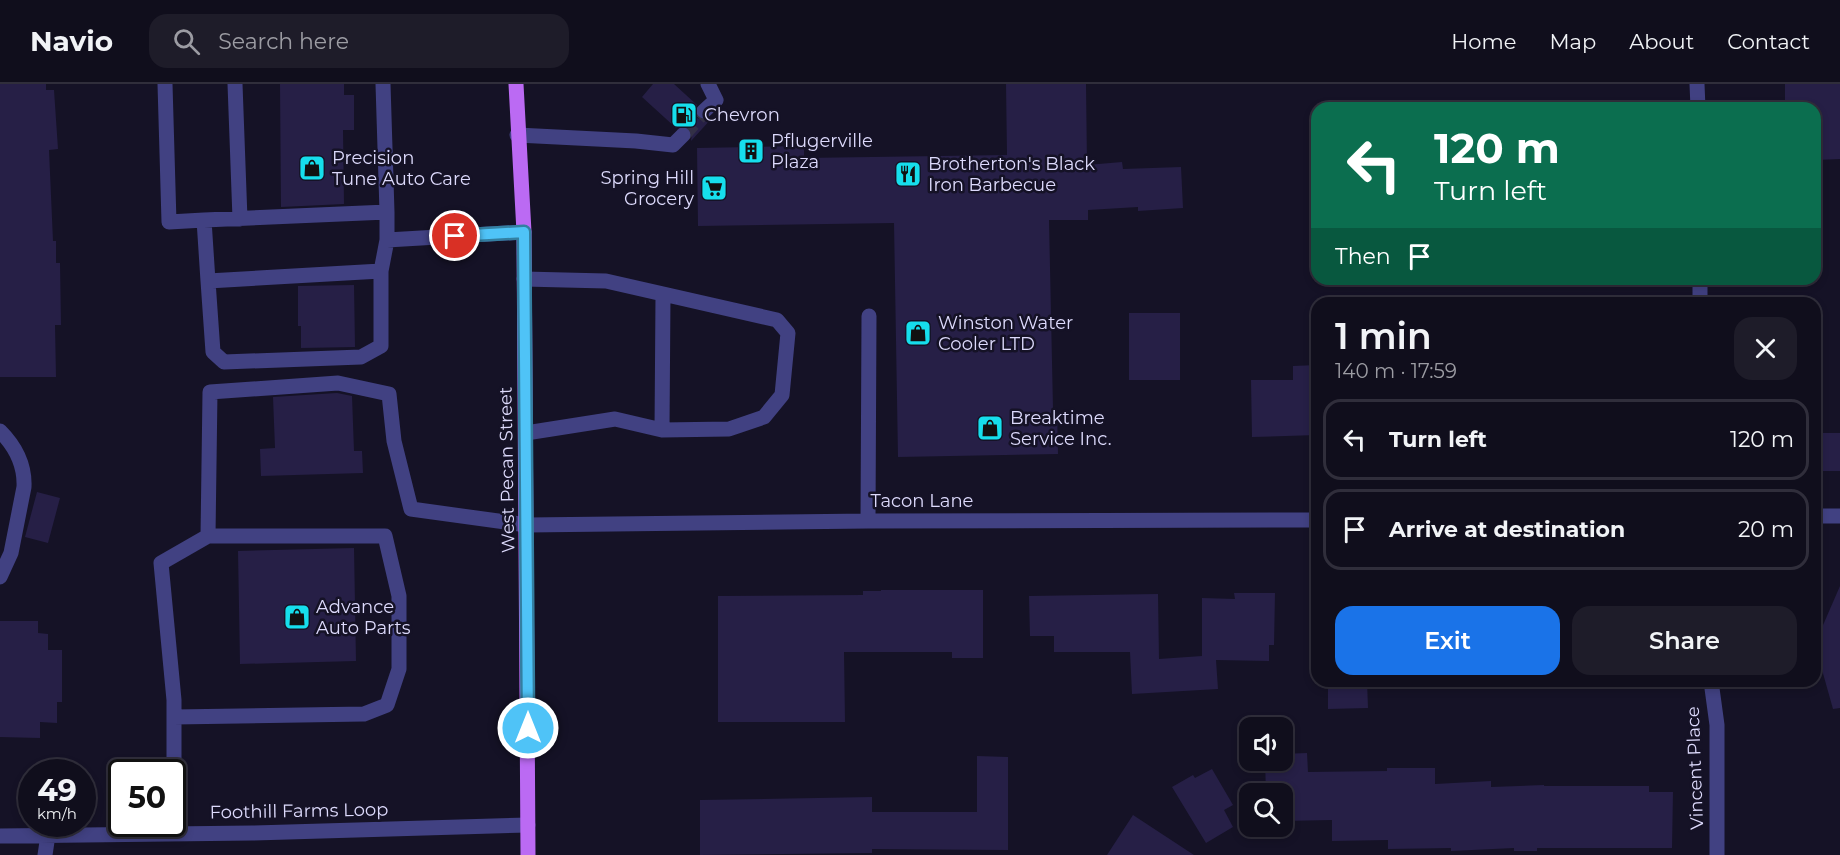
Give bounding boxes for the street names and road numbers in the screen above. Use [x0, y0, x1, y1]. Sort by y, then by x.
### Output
street label: West Pecan Street [495, 387, 519, 553]
street label: Tacon Lane [871, 490, 974, 512]
street label: Vincent Place [1682, 706, 1708, 830]
street label: Foothill Farms Loop [209, 798, 389, 824]

